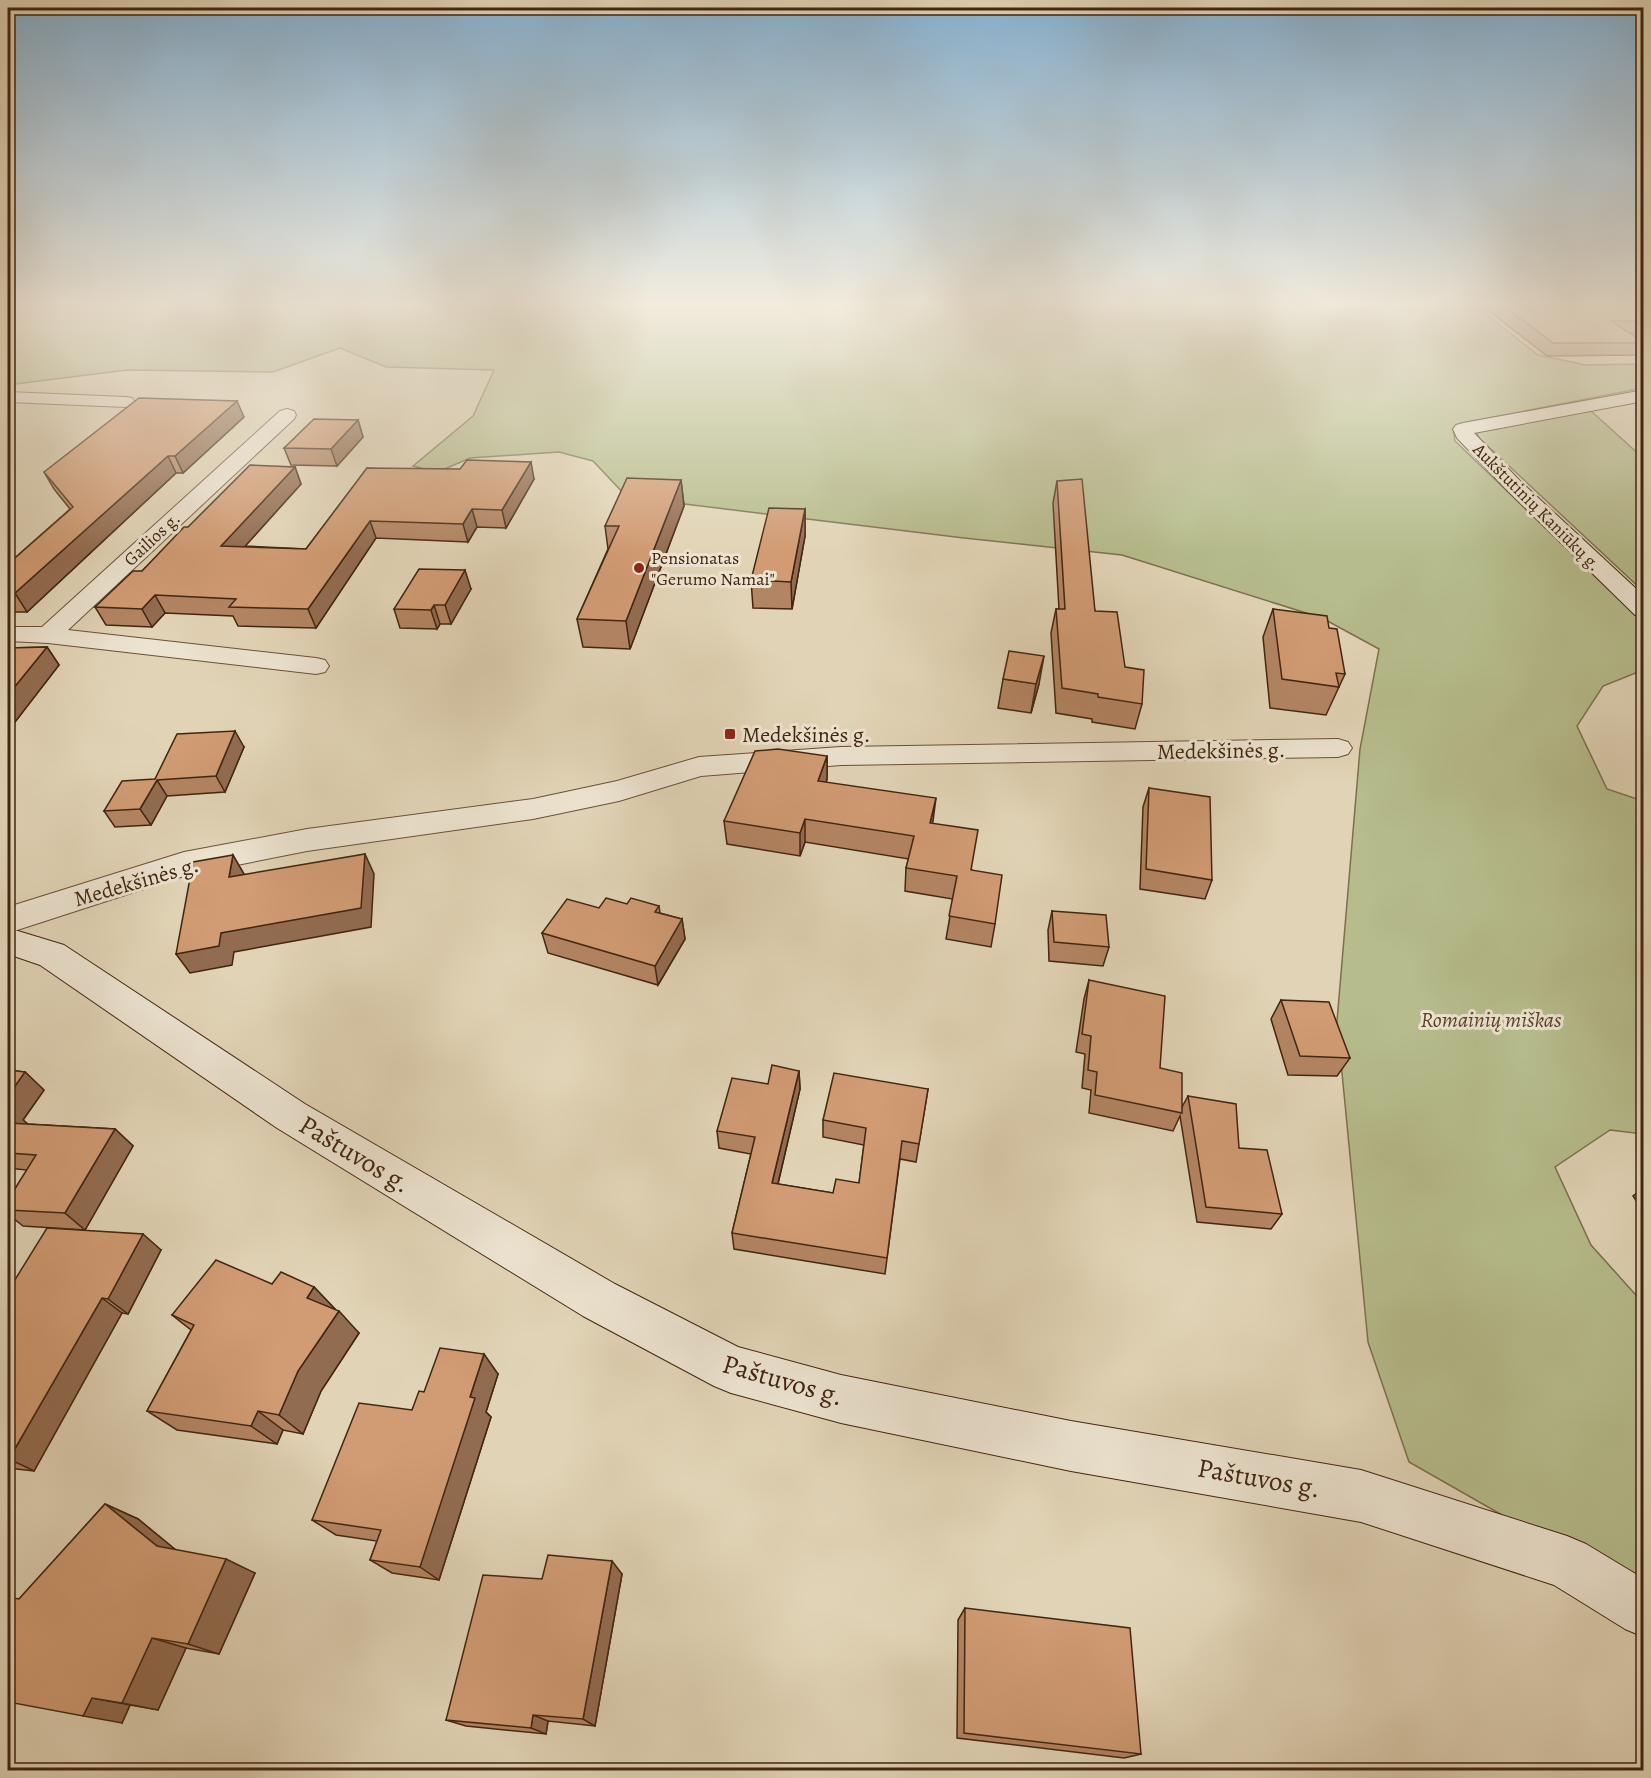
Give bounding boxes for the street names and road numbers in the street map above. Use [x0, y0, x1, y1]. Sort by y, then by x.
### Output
street label: Aukštutinių Kaniūkų g. [1467, 437, 1606, 576]
street label: Gailios g. [119, 507, 185, 571]
street label: Medekšinės g. [1156, 735, 1286, 767]
street label: Medekšinės g. [70, 850, 202, 914]
street label: Paštuvos g. [292, 1107, 418, 1201]
street label: Paštuvos g. [718, 1346, 848, 1414]
street label: Paštuvos g. [1195, 1449, 1323, 1507]

